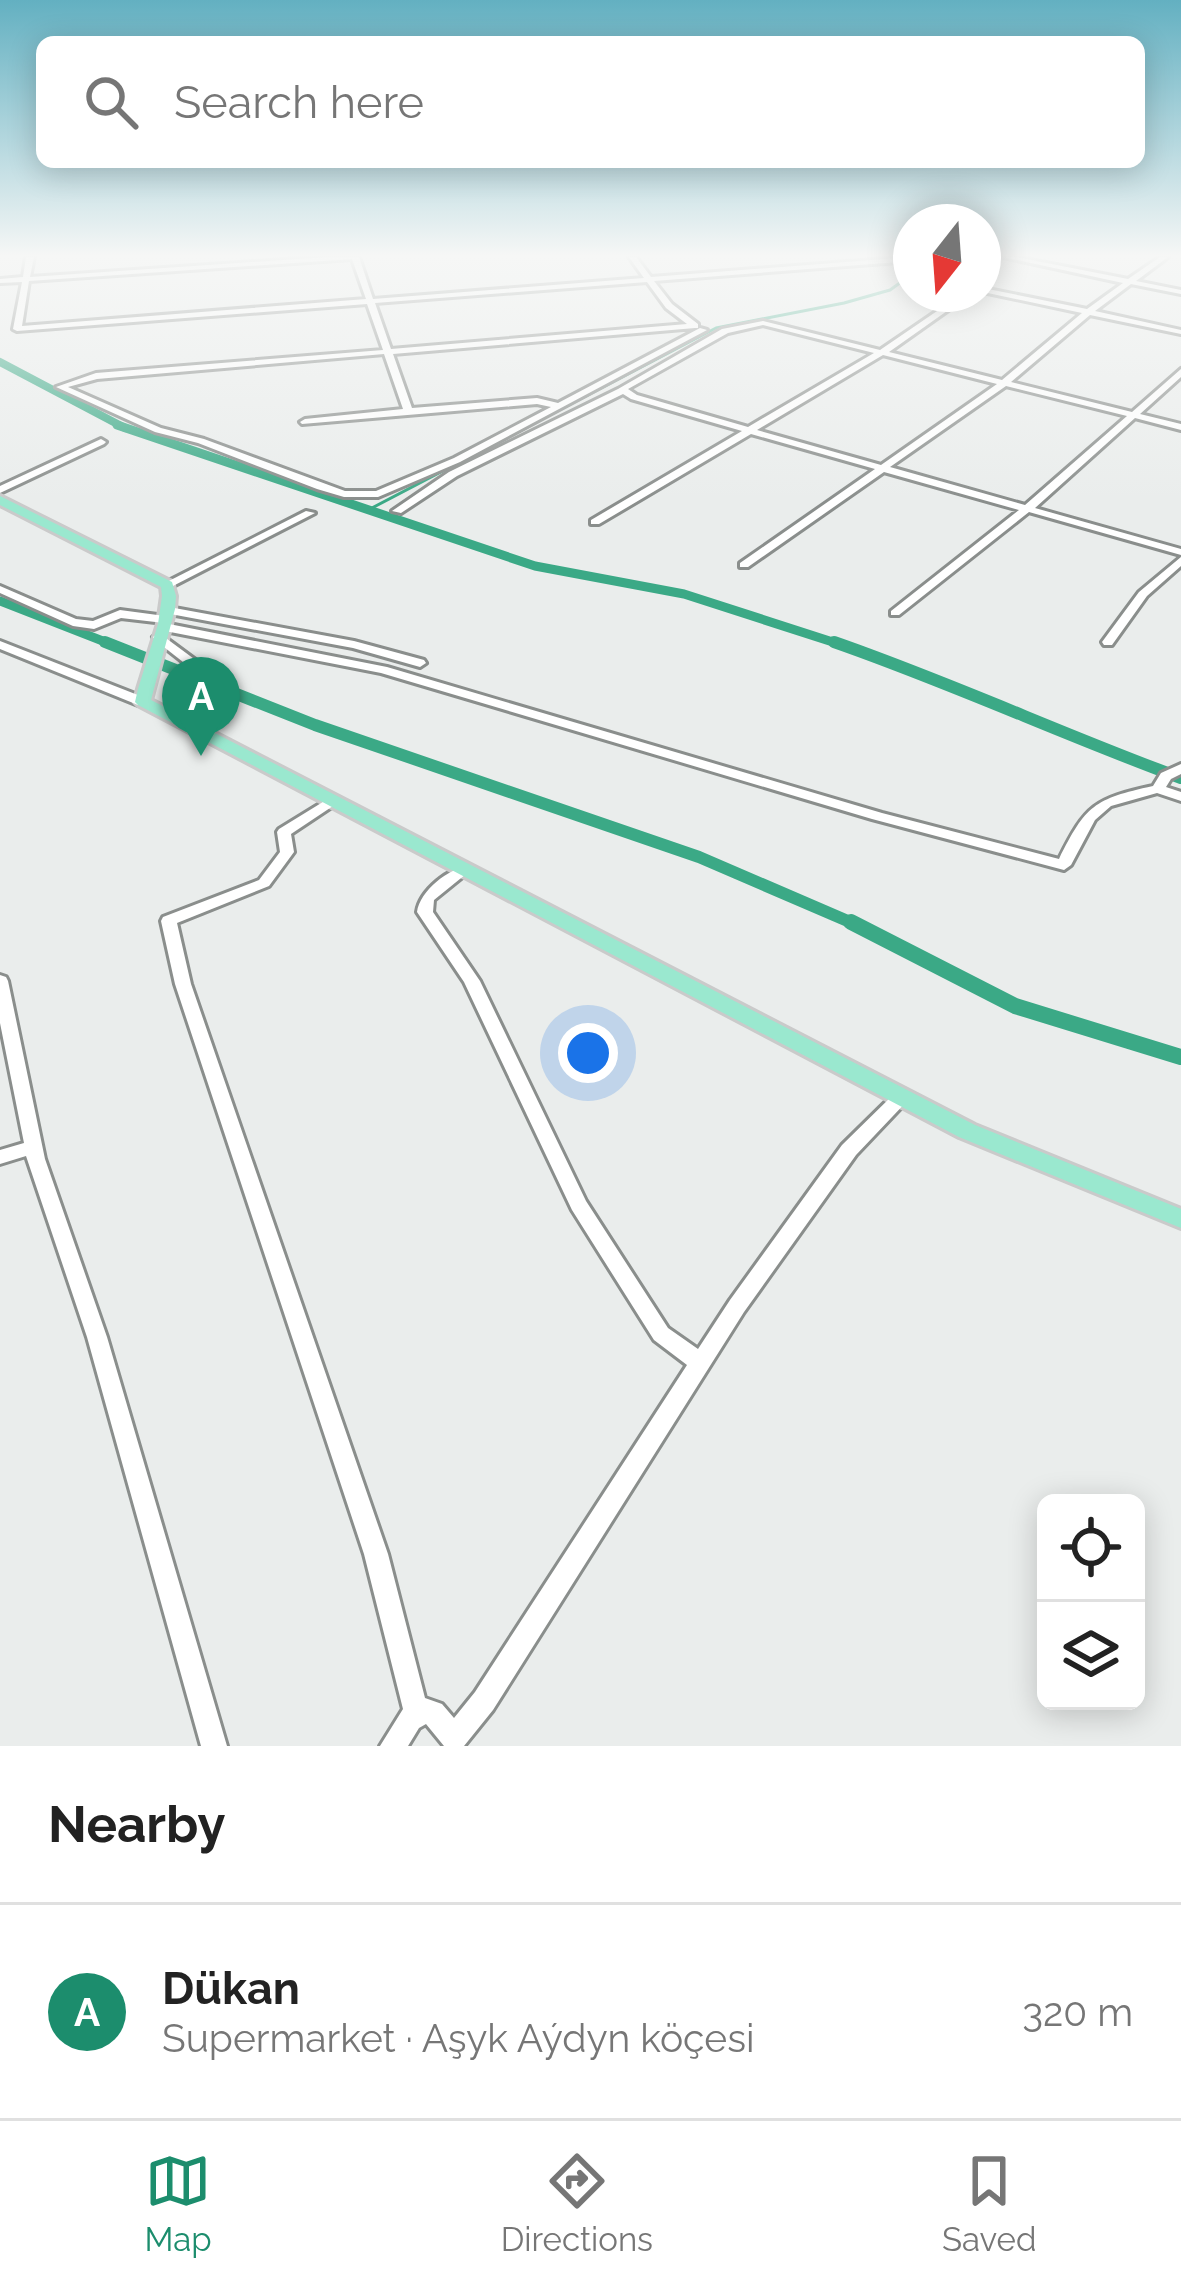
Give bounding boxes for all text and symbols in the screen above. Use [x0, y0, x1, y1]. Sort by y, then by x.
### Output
search box [36, 36, 1145, 168]
icon: search [78, 69, 144, 135]
text: Search here [174, 76, 424, 129]
north arrow [893, 204, 1001, 312]
pin: A [162, 657, 240, 756]
your location [558, 1023, 618, 1083]
map controls [1037, 1494, 1145, 1710]
button: locate [1037, 1494, 1145, 1602]
button: layers [1037, 1602, 1145, 1710]
text: Nearby [48, 1794, 225, 1854]
text: Dükan [162, 1962, 300, 2015]
text: A [74, 1989, 100, 2035]
text: 320 m [1022, 1989, 1133, 2035]
text: Supermarket · Aşyk Aýdyn köçesi [162, 2015, 755, 2061]
tab: Map [145, 2148, 212, 2259]
tab: Directions [501, 2148, 653, 2259]
tab: Saved [942, 2148, 1036, 2259]

